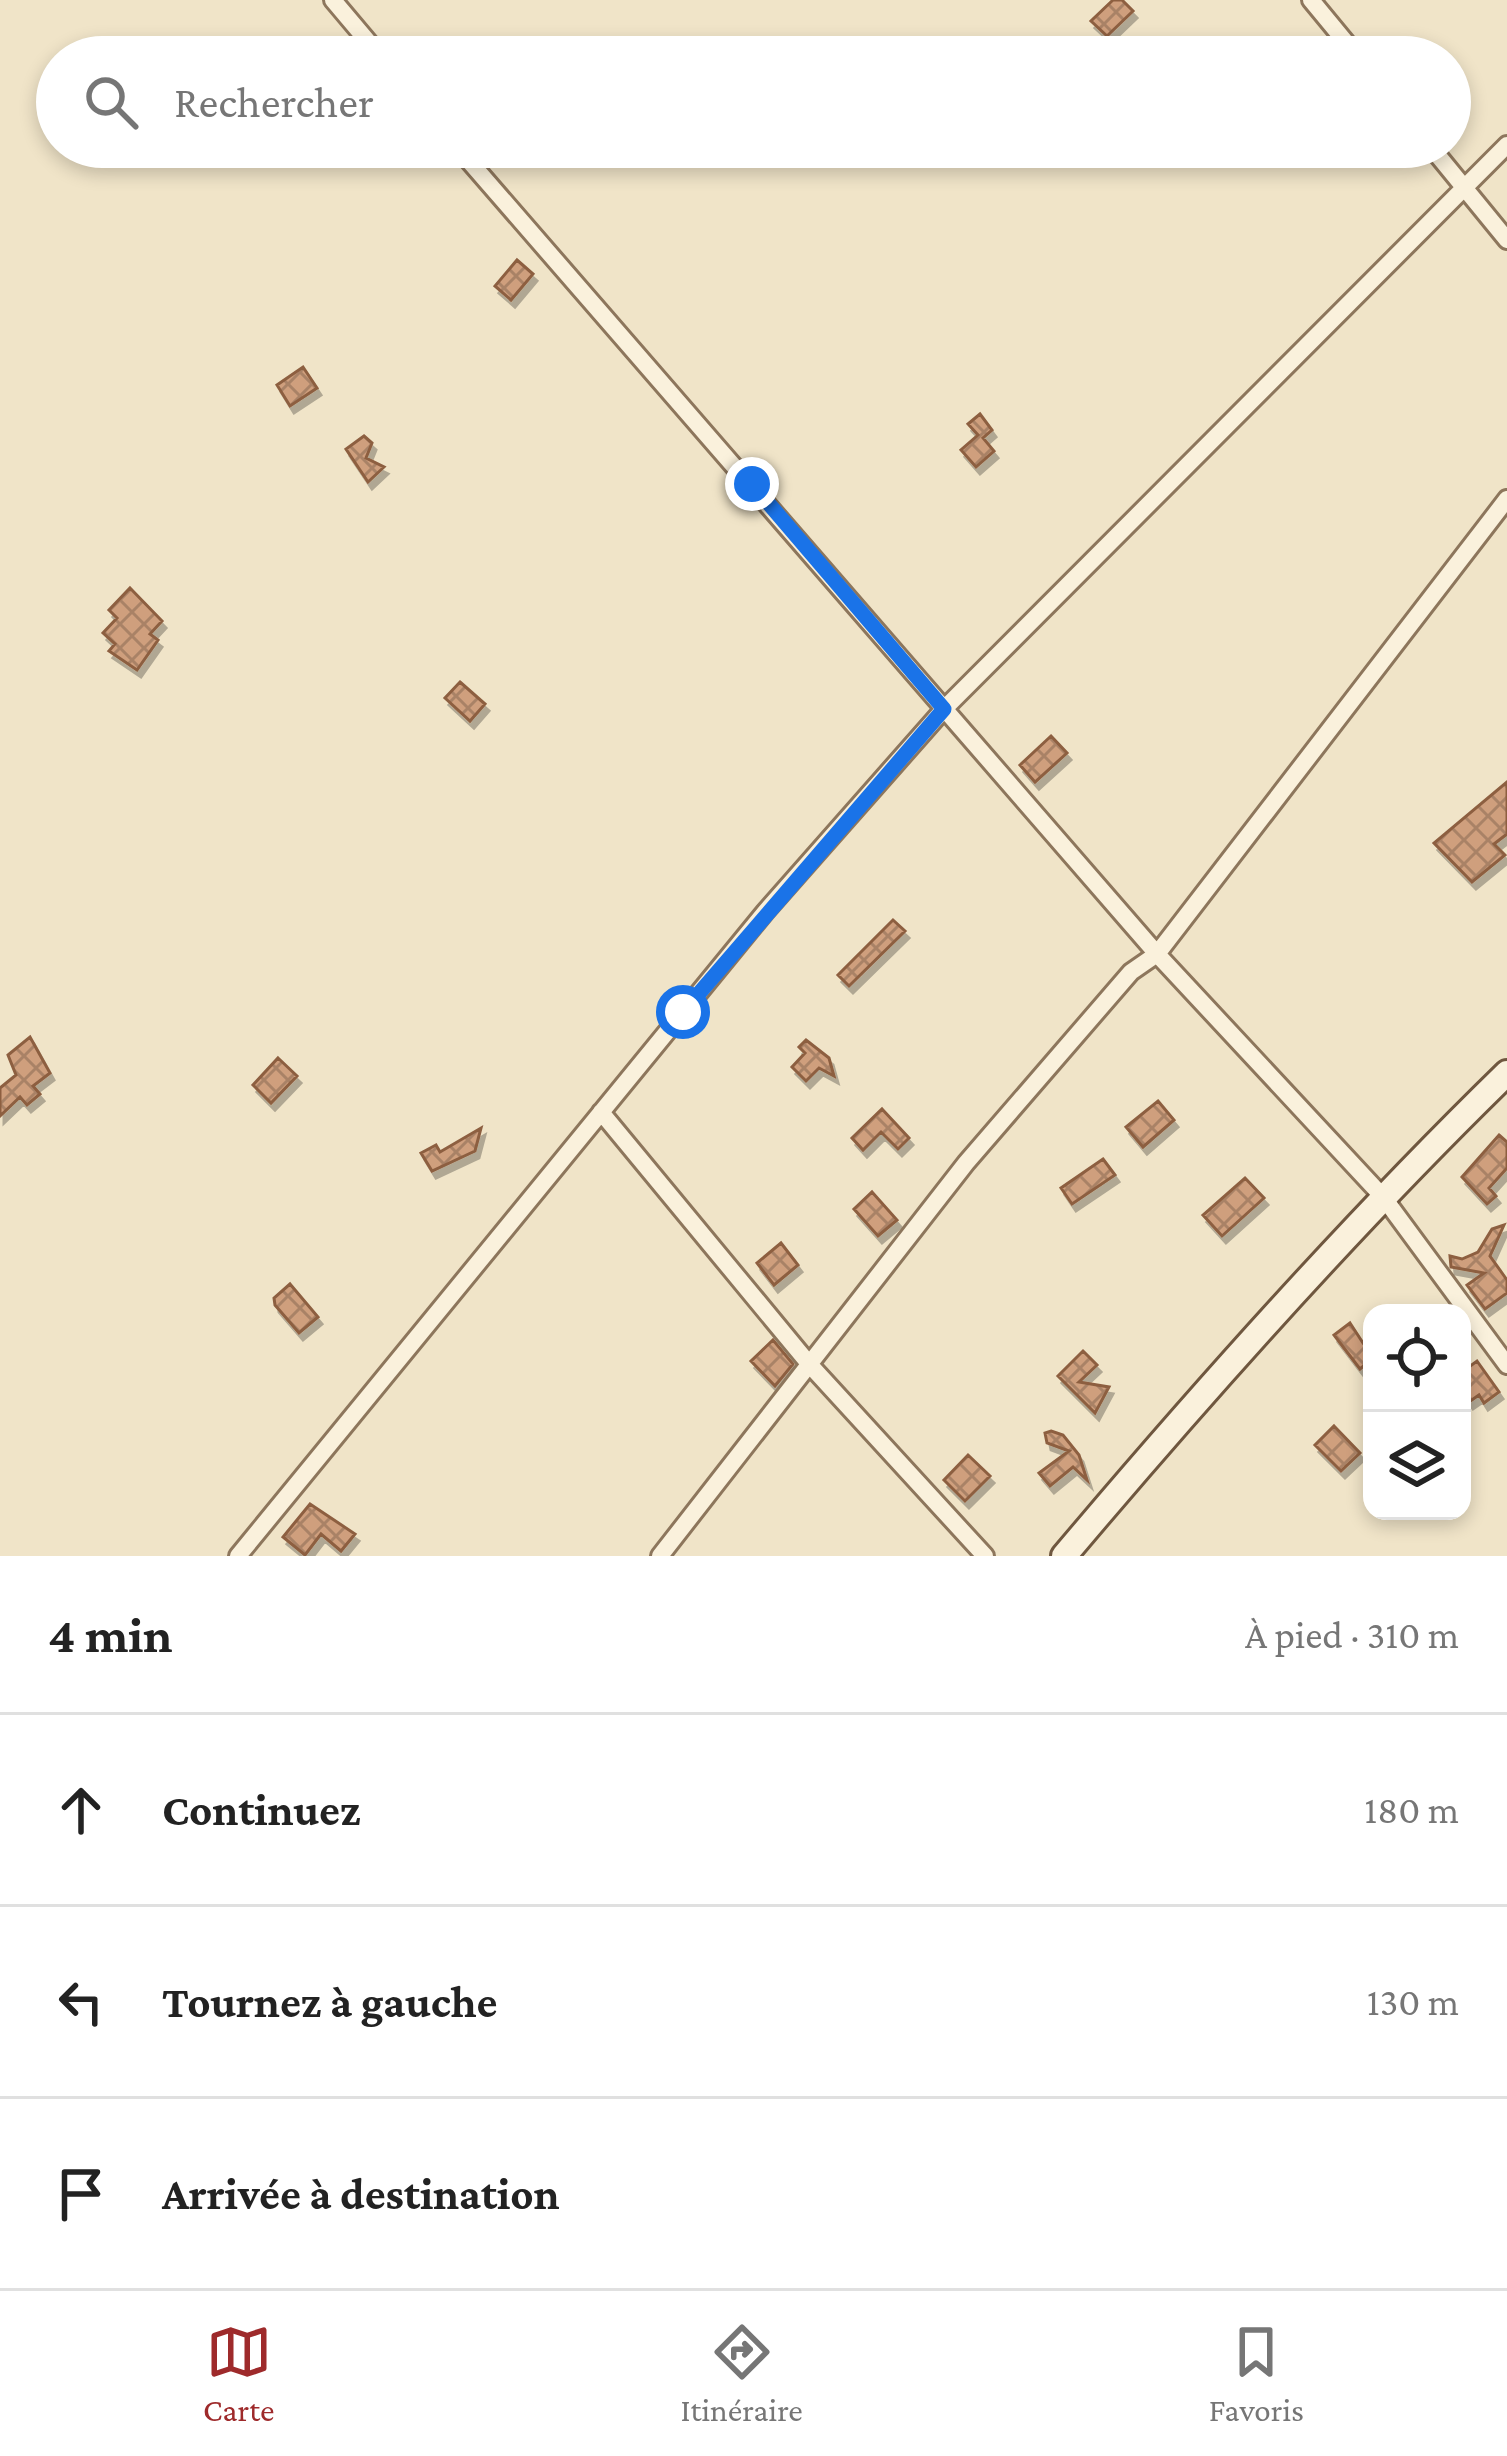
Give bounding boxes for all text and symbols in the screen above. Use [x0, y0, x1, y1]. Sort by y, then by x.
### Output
search box [36, 36, 1471, 168]
icon: search [78, 69, 144, 135]
text: Rechercher [174, 77, 374, 127]
route end [725, 457, 779, 511]
route start [656, 985, 710, 1039]
map controls [1363, 1304, 1471, 1520]
button: locate [1363, 1304, 1471, 1412]
button: layers [1363, 1412, 1471, 1520]
text: 4 min [48, 1606, 173, 1663]
text: À pied · 310 m [1245, 1613, 1459, 1656]
icon: ahead [48, 1777, 114, 1843]
text: Continuez [162, 1785, 361, 1835]
text: 180 m [1364, 1788, 1459, 1831]
icon: left [48, 1969, 114, 2035]
text: Tournez à gauche [162, 1977, 497, 2027]
text: 130 m [1367, 1980, 1459, 2023]
icon: arrive [48, 2161, 114, 2227]
text: Arrivée à destination [162, 2169, 560, 2219]
tab: Carte [203, 2319, 275, 2428]
tab: Itinéraire [680, 2319, 803, 2428]
tab: Favoris [1209, 2319, 1304, 2428]

